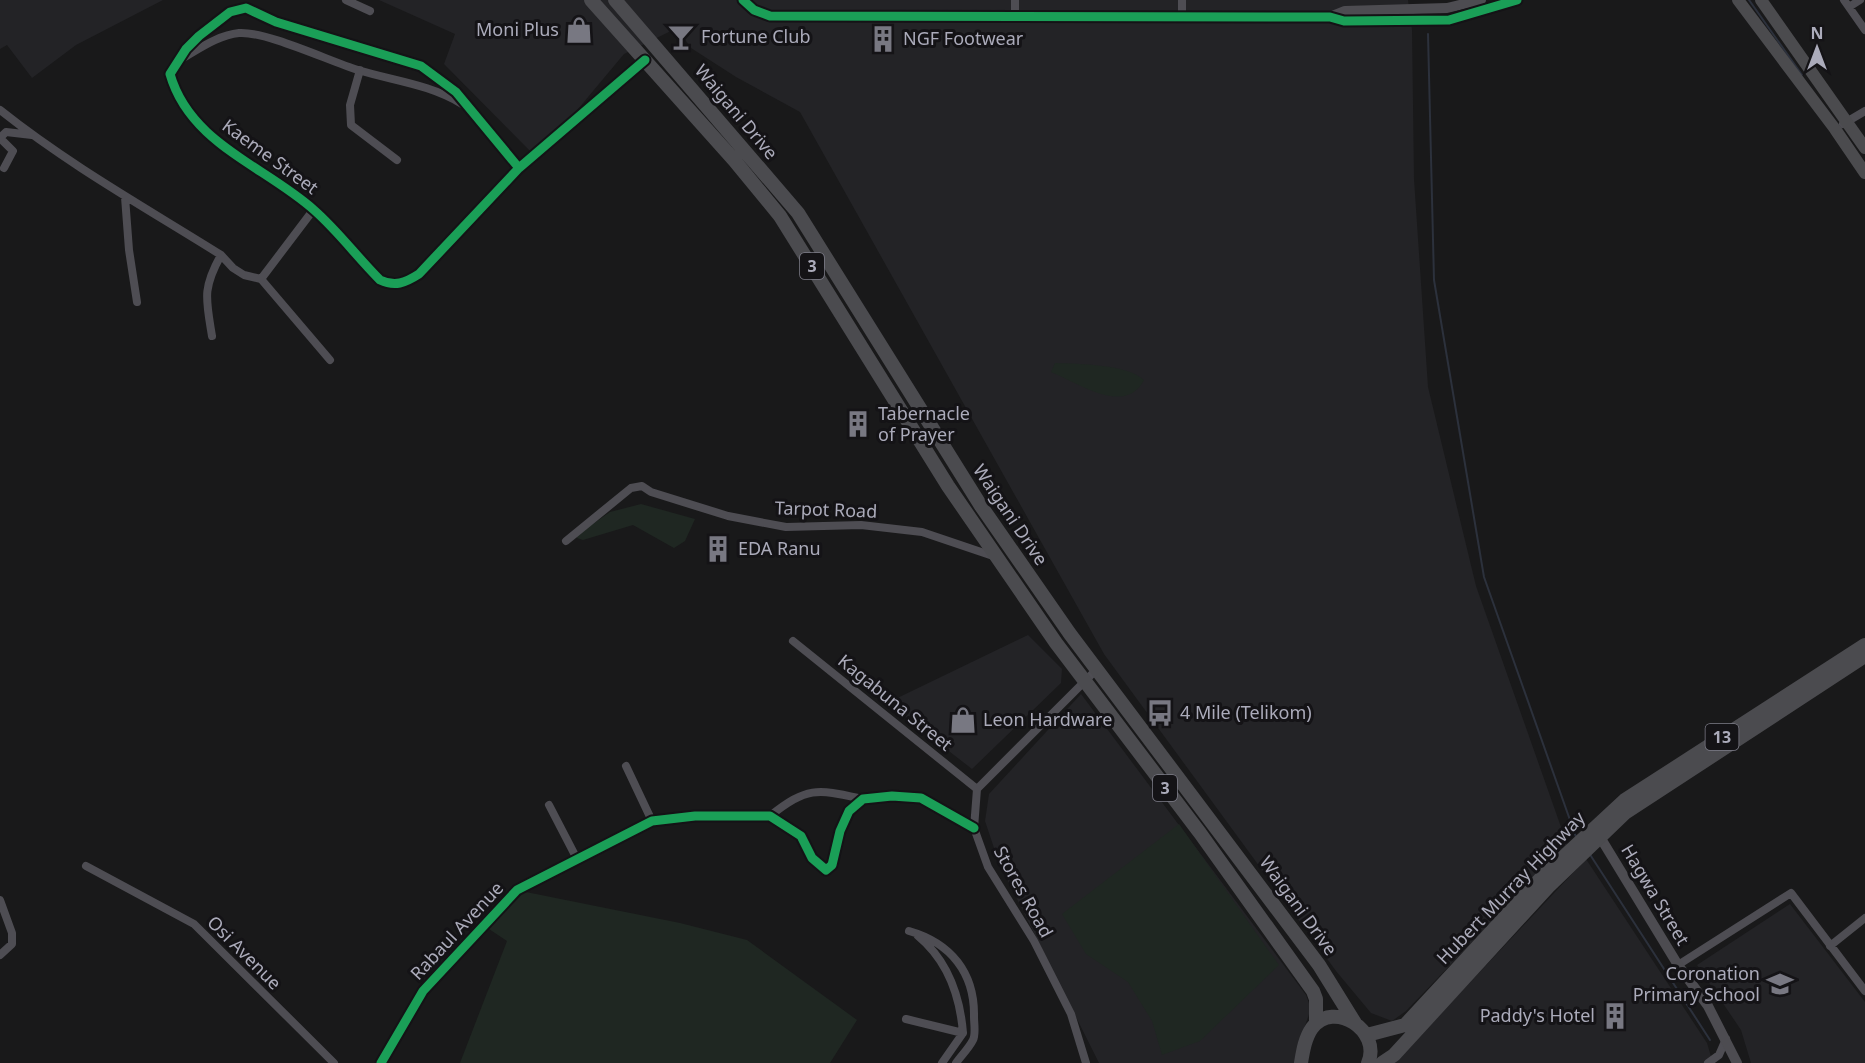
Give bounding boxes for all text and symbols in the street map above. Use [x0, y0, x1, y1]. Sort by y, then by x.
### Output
shop icon: Moni Plus [564, 15, 594, 45]
place label: Moni Plus [476, 17, 559, 41]
north arrow [1787, 18, 1847, 78]
bar icon: Fortune Club [666, 22, 696, 52]
text: N [1810, 22, 1824, 44]
place label: Fortune Club [701, 24, 810, 48]
building icon: NGF Footwear [868, 24, 898, 54]
place label: NGF Footwear [903, 26, 1024, 50]
street label: Waigani Drive [690, 59, 784, 164]
street label: Kaeme Street [218, 113, 324, 199]
road number: 3 [800, 253, 824, 279]
place label: Tabernacle of Prayer [878, 401, 970, 446]
building icon: Tabernacle of Prayer [843, 409, 873, 439]
street label: Waigani Drive [968, 459, 1054, 570]
street label: Tarpot Road [774, 495, 878, 523]
building icon: EDA Ranu [703, 534, 733, 564]
place label: EDA Ranu [738, 536, 821, 560]
street label: Kagabuna Street [833, 649, 958, 756]
bus stop icon: 4 Mile (Telikom) [1145, 698, 1175, 728]
place label: 4 Mile (Telikom) [1180, 700, 1312, 724]
shop icon: Leon Hardware [948, 705, 978, 735]
place label: Leon Hardware [983, 707, 1112, 731]
road number: 13 [1706, 724, 1738, 750]
road number: 3 [1153, 775, 1177, 801]
street label: Hubert Murray Highway [1431, 805, 1590, 969]
street label: Hagwa Street [1616, 840, 1696, 950]
street label: Stores Road [989, 842, 1059, 942]
street label: Waigani Drive [1255, 851, 1343, 960]
street label: Rabaul Avenue [404, 876, 508, 985]
street label: Osi Avenue [203, 910, 287, 994]
place label: Coronation Primary School [1633, 961, 1760, 1006]
school or university icon: Coronation Primary School [1765, 969, 1795, 999]
building icon: Paddy's Hotel [1600, 1001, 1630, 1031]
place label: Paddy's Hotel [1480, 1003, 1595, 1027]

